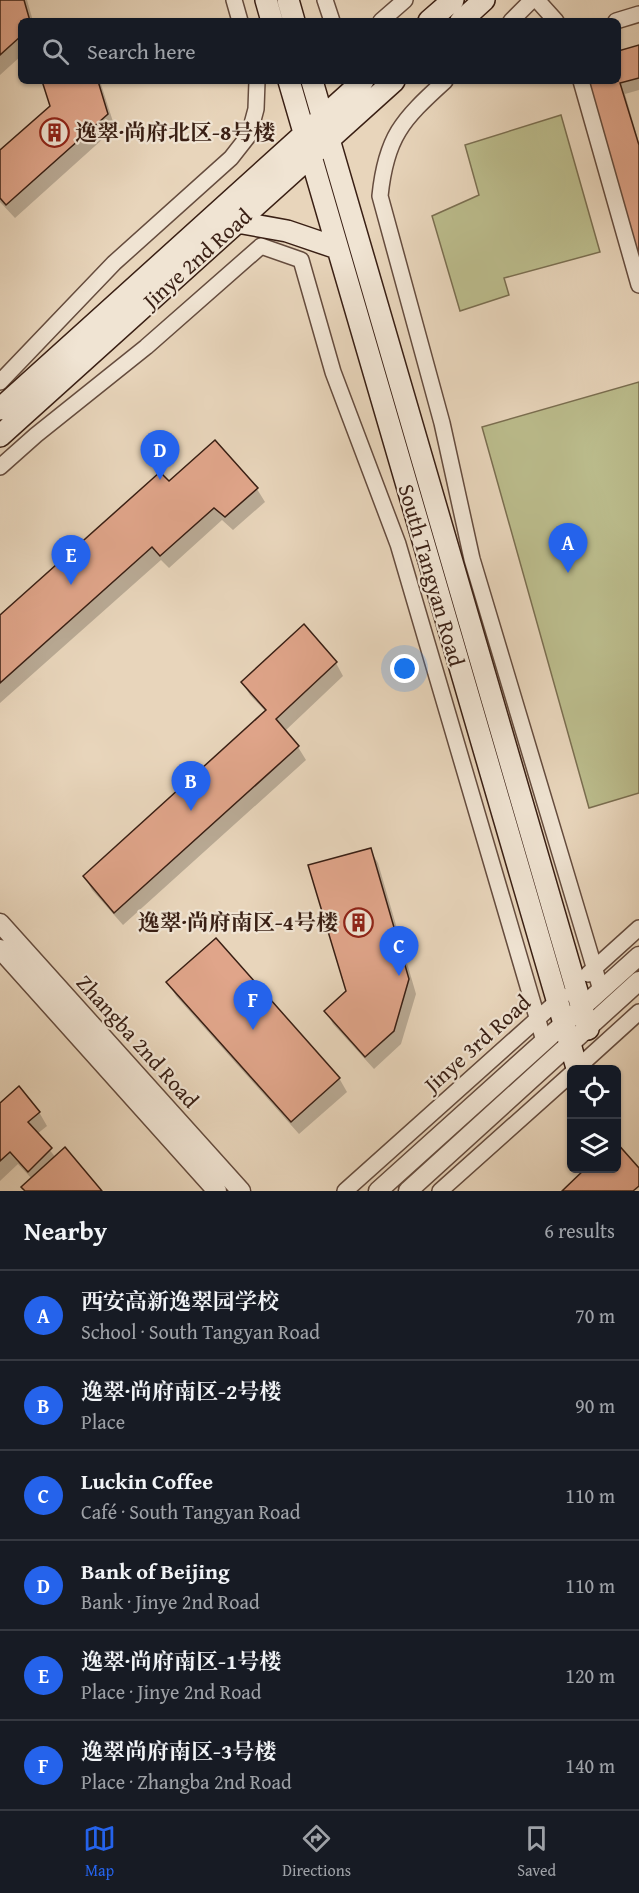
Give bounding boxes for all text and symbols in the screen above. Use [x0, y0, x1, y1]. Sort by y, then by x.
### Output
search box [18, 18, 621, 84]
icon: search [39, 35, 72, 68]
text: Search here [87, 35, 196, 67]
building icon: 逸翠·尚府北区-8号楼 [38, 116, 70, 148]
place label: 逸翠·尚府北区-8号楼 [75, 116, 275, 148]
street label: Jinye 2nd Road [133, 200, 259, 318]
pin: D [140, 430, 180, 480]
street label: South Tangyan Road [391, 480, 473, 670]
pin: A [548, 524, 588, 573]
pin: E [52, 536, 90, 585]
your location [390, 654, 419, 683]
pin: B [172, 762, 210, 811]
place label: 逸翠·尚府南区-4号楼 [138, 906, 338, 938]
building icon: 逸翠·尚府南区-4号楼 [343, 906, 375, 938]
pin: C [380, 926, 418, 976]
street label: Zhangba 2nd Road [69, 967, 207, 1115]
pin: F [234, 980, 272, 1030]
street label: Jinye 3rd Road [415, 986, 537, 1101]
map controls [567, 1065, 621, 1173]
button: locate [567, 1065, 621, 1119]
button: layers [567, 1119, 621, 1173]
text: Nearby [24, 1211, 107, 1250]
text: 6 results [544, 1216, 615, 1245]
text: 西安高新逸翠园学校 [81, 1285, 279, 1317]
text: A [37, 1301, 50, 1330]
text: 70 m [575, 1301, 615, 1330]
text: School · South Tangyan Road [81, 1317, 320, 1346]
text: 逸翠·尚府南区-2号楼 [81, 1375, 281, 1407]
text: B [37, 1391, 50, 1420]
text: 90 m [575, 1391, 615, 1420]
text: Place [81, 1407, 125, 1436]
text: Luckin Coffee [81, 1465, 213, 1497]
text: C [38, 1481, 49, 1510]
text: 110 m [565, 1481, 615, 1510]
text: Café · South Tangyan Road [81, 1497, 300, 1526]
text: Bank of Beijing [81, 1555, 230, 1587]
text: D [37, 1571, 50, 1600]
text: 110 m [565, 1571, 615, 1600]
text: Bank · Jinye 2nd Road [81, 1587, 260, 1616]
text: 逸翠·尚府南区-1号楼 [81, 1645, 281, 1677]
text: E [38, 1661, 49, 1690]
text: 120 m [565, 1661, 615, 1690]
text: Place · Jinye 2nd Road [81, 1677, 261, 1706]
text: 逸翠尚府南区-3号楼 [81, 1735, 276, 1767]
text: F [38, 1751, 49, 1780]
text: 140 m [565, 1751, 615, 1780]
text: Place · Zhangba 2nd Road [81, 1767, 292, 1796]
tab: Map [83, 1822, 116, 1882]
tab: Directions [282, 1822, 351, 1882]
tab: Saved [517, 1822, 556, 1882]

